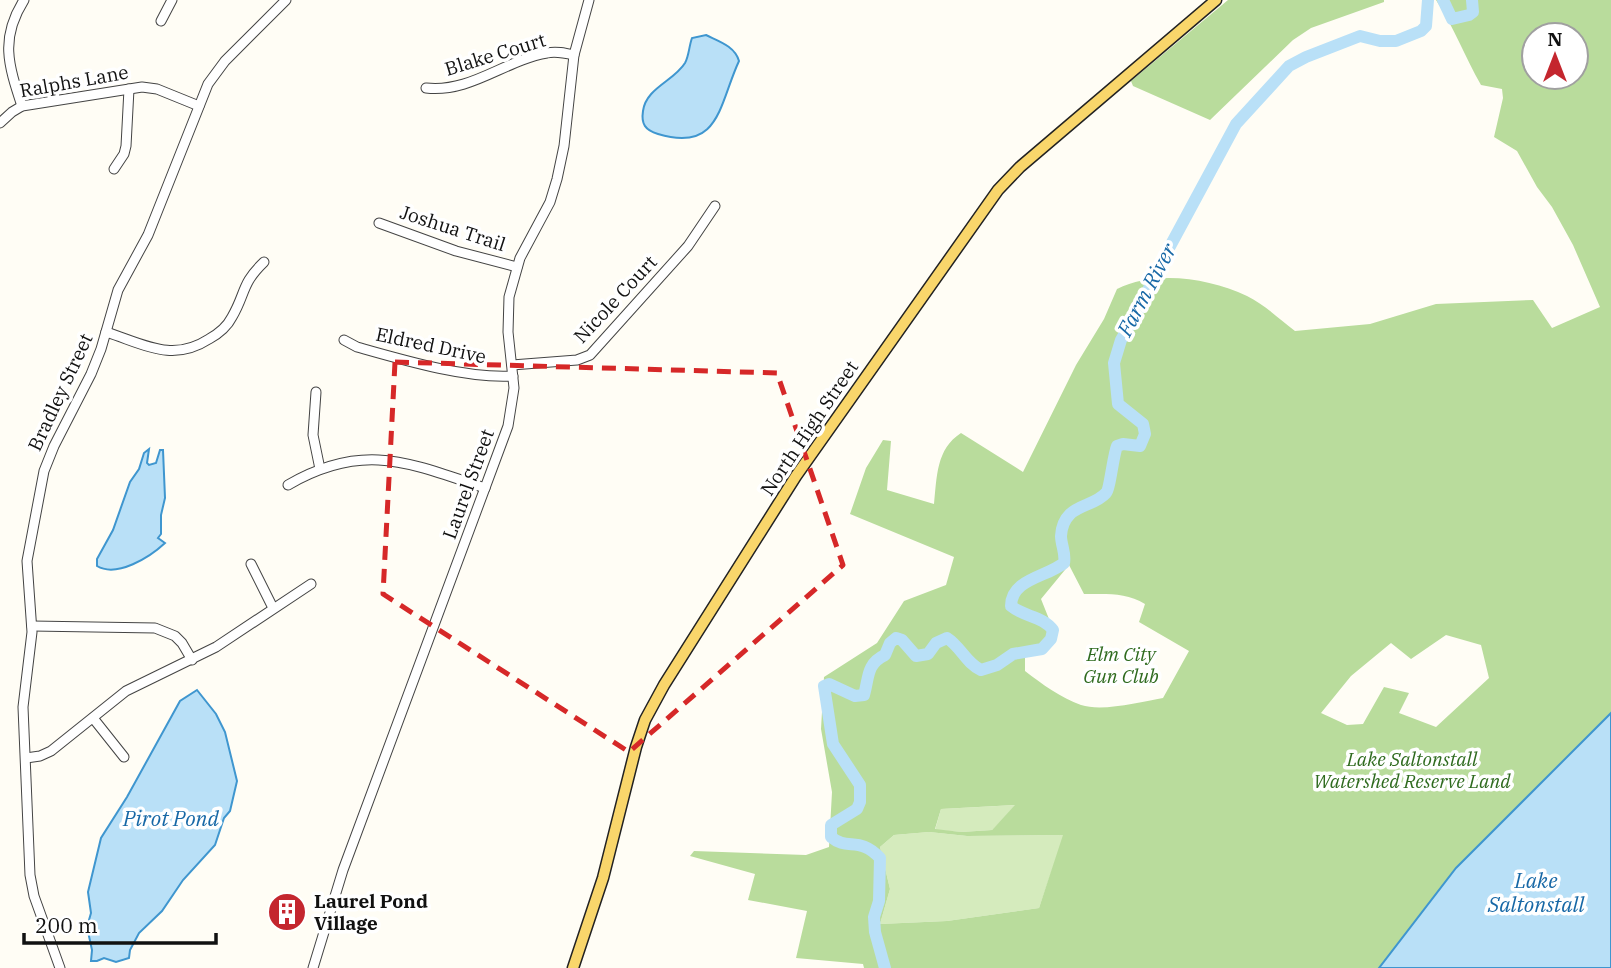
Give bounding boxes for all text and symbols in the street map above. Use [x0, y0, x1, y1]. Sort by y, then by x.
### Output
north arrow [1520, 21, 1590, 91]
street label: Blake Court [442, 27, 549, 81]
text: N [1547, 27, 1563, 51]
street label: Ralphs Lane [18, 60, 130, 102]
street label: Joshua Trail [397, 200, 509, 256]
water label: Farm River [1109, 237, 1183, 342]
street label: Nicole Court [568, 250, 662, 348]
street label: Eldred Drive [374, 322, 488, 368]
street label: Bradley Street [22, 329, 98, 455]
street label: North High Street [755, 356, 863, 500]
street label: Laurel Street [437, 425, 499, 542]
park label: Elm City Gun Club [1083, 642, 1159, 688]
park label: Lake Saltonstall Watershed Reserve Land [1313, 747, 1511, 793]
water label: Pirot Pond [122, 804, 220, 832]
water label: Lake Saltonstall [1487, 866, 1585, 918]
place label: Laurel Pond Village [314, 889, 428, 935]
building icon: Laurel Pond Village [266, 891, 308, 933]
scale bar [24, 902, 217, 946]
text: 200 m [35, 911, 98, 939]

